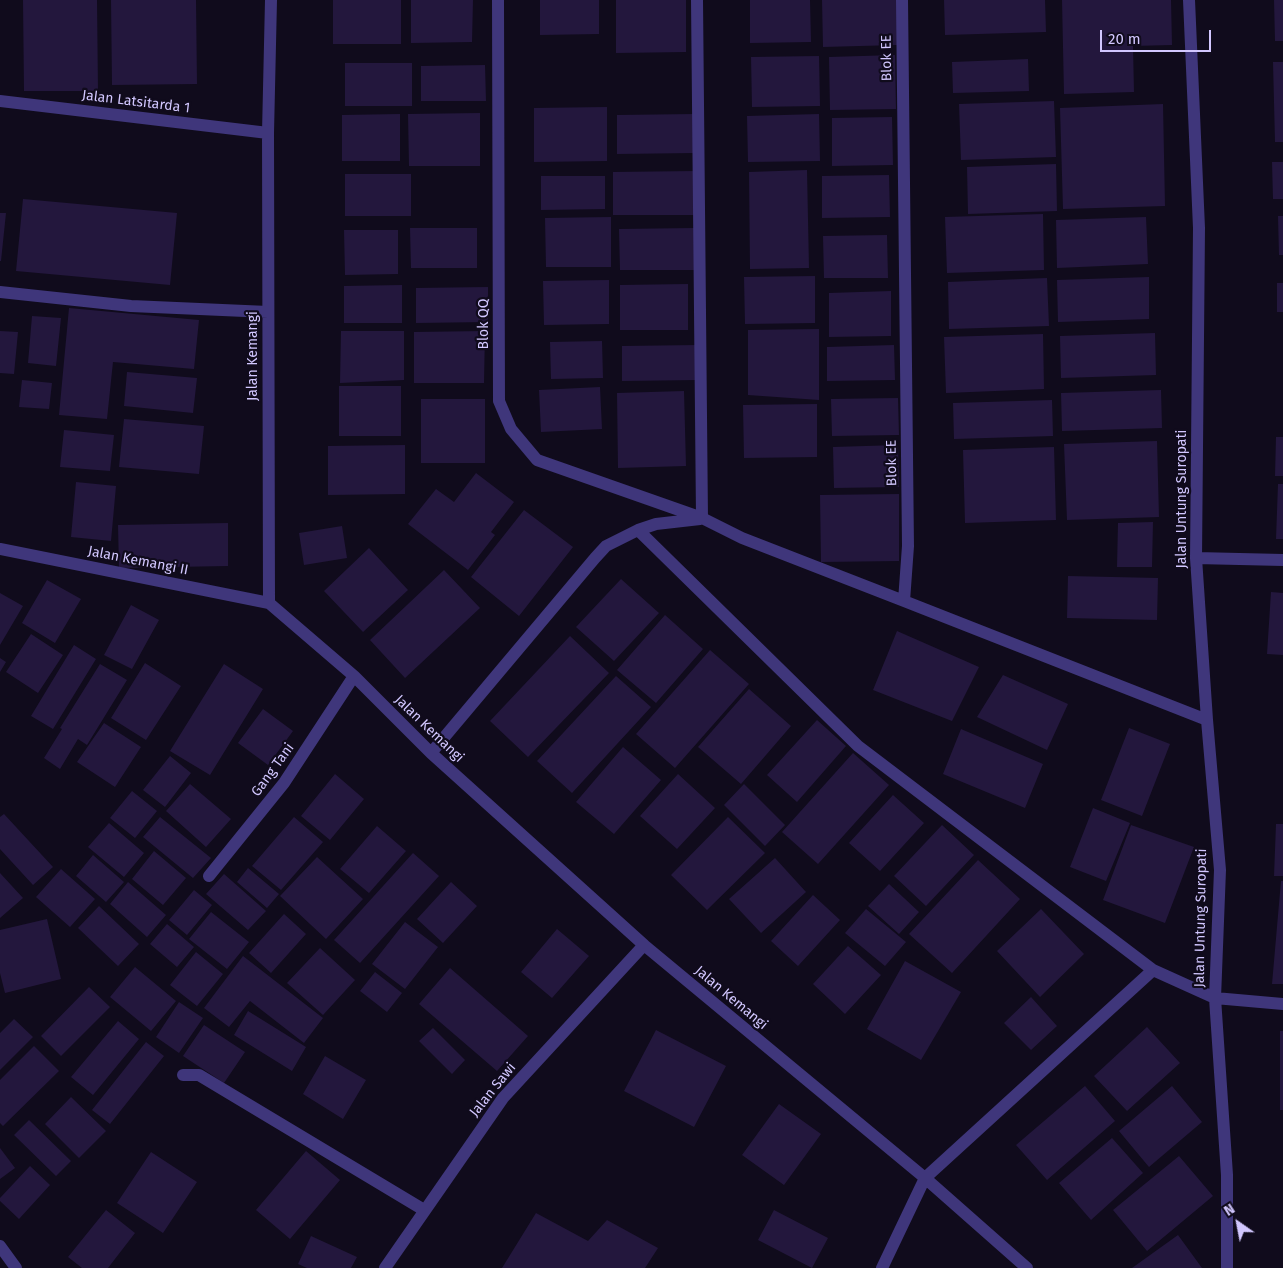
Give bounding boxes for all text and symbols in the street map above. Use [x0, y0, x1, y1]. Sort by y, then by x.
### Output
scale bar [1103, 20, 1214, 52]
text: 20 m [1108, 30, 1141, 48]
street label: Blok EE [878, 35, 896, 81]
street label: Jalan Latsitarda 1 [81, 87, 191, 117]
street label: Blok QQ [476, 299, 492, 349]
street label: Jalan Kemangi [245, 311, 261, 401]
street label: Jalan Untung Suropati [1174, 430, 1190, 568]
street label: Blok EE [883, 440, 901, 486]
street label: Jalan Kemangi II [86, 543, 190, 579]
street label: Jalan Kemangi [391, 692, 467, 766]
street label: Gang Tani [248, 740, 298, 800]
street label: Jalan Untung Suropati [1191, 848, 1211, 988]
street label: Jalan Kemangi [691, 963, 771, 1033]
street label: Jalan Sawi [466, 1060, 520, 1120]
north arrow [1213, 1198, 1263, 1248]
text: N [1221, 1200, 1238, 1220]

